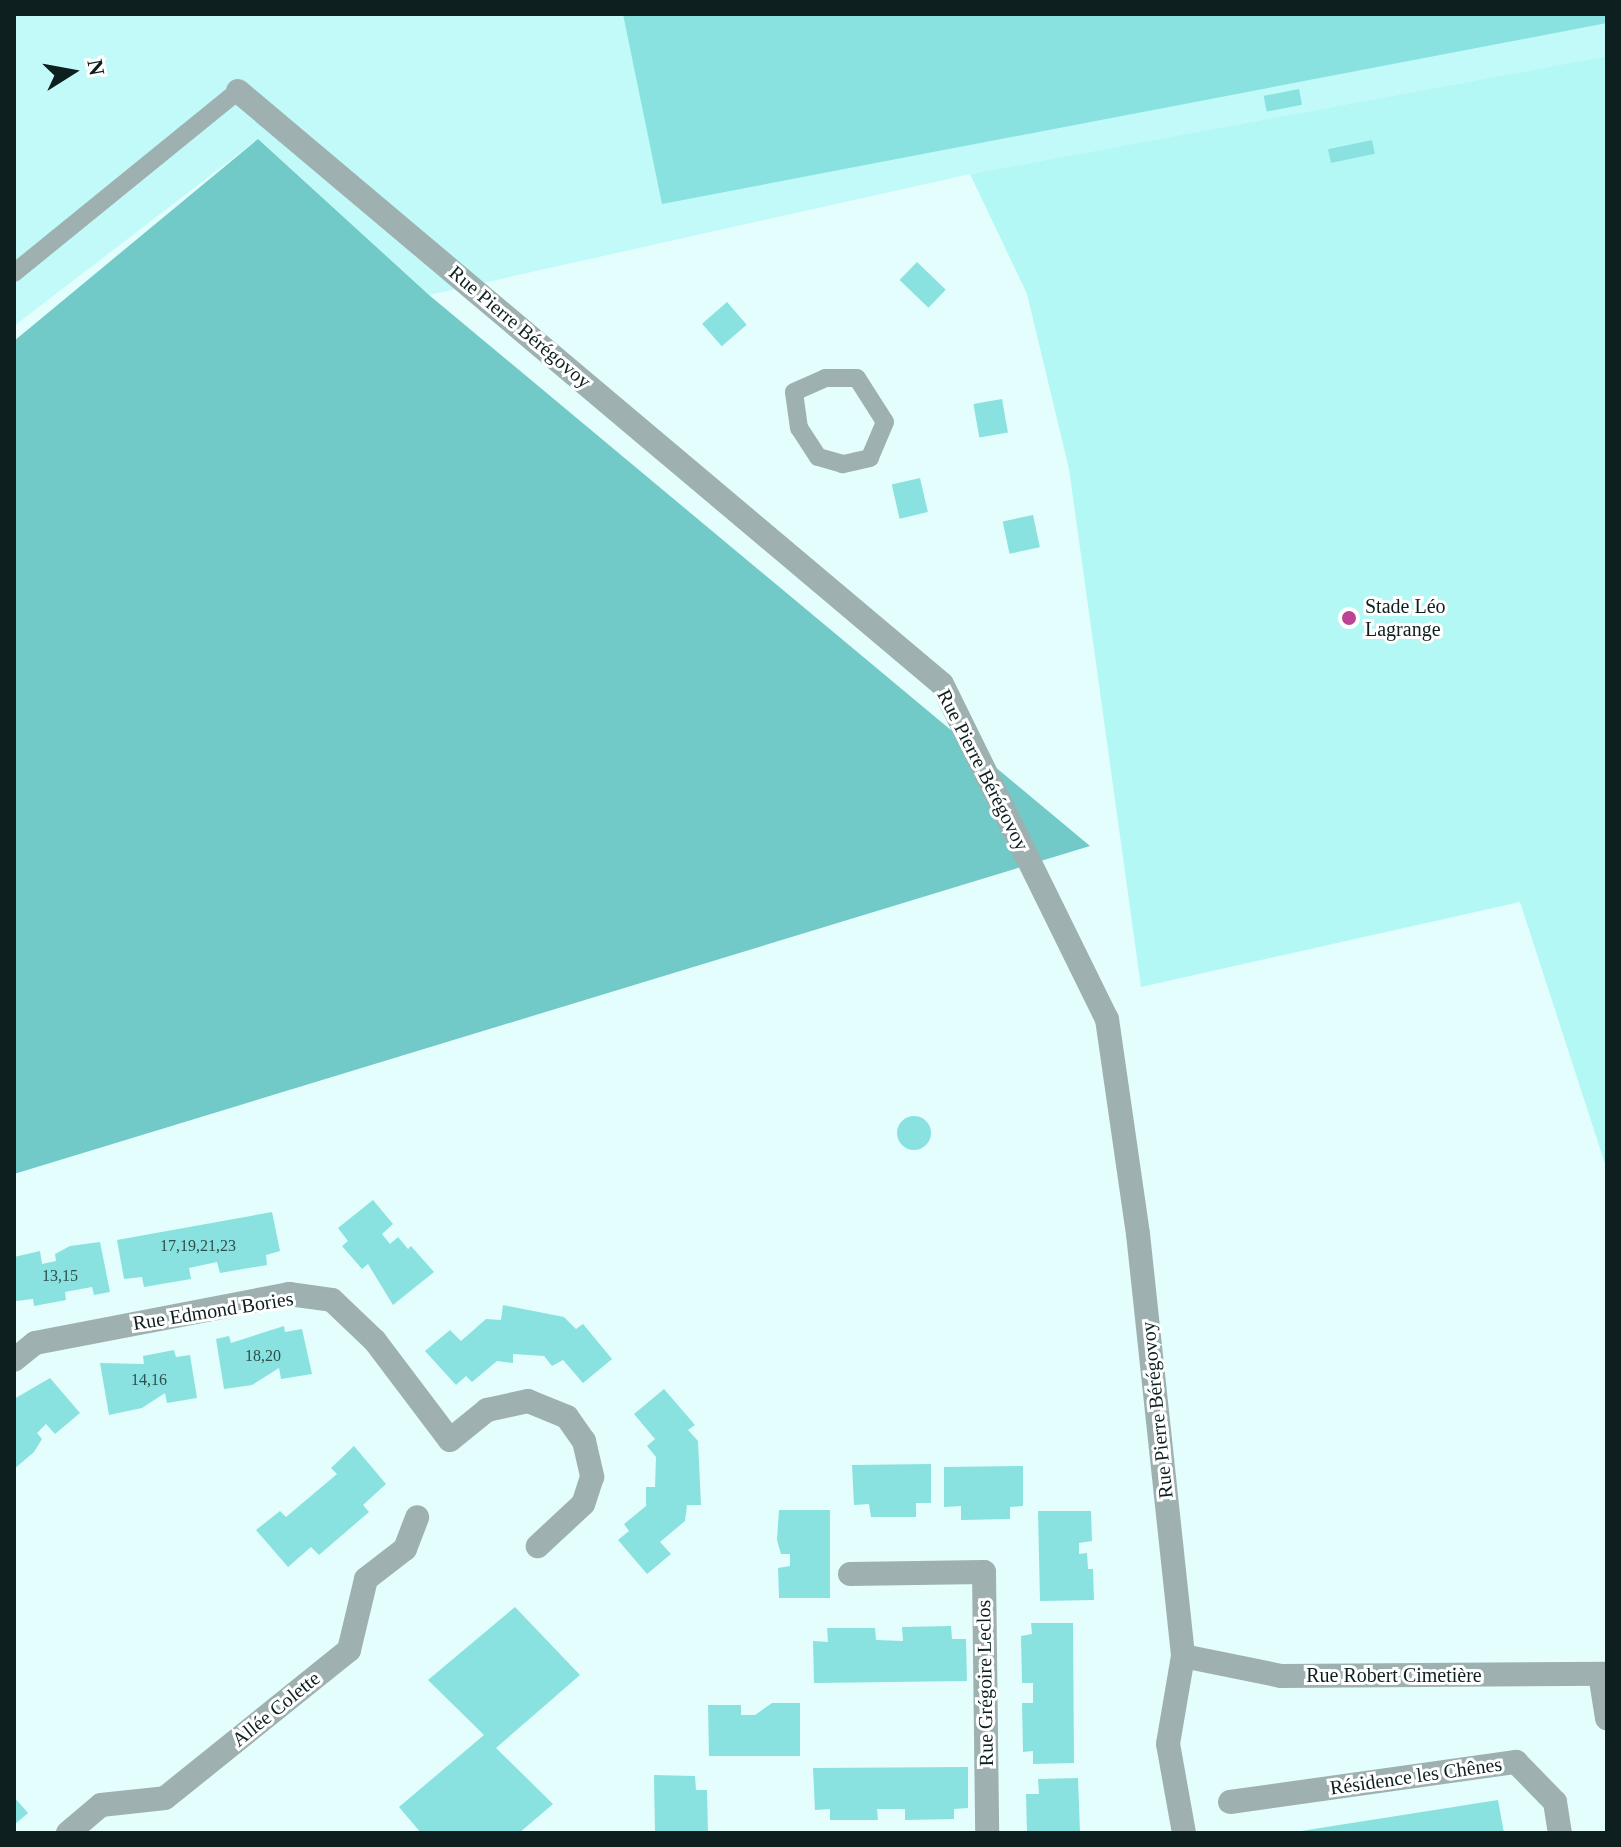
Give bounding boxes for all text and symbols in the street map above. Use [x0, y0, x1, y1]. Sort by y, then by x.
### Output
north arrow [32, 32, 112, 112]
text: N [82, 57, 110, 78]
street label: Rue Pierre Bérégovoy [444, 261, 596, 393]
place label: Stade Léo Lagrange [1365, 594, 1446, 641]
marker: Stade Léo Lagrange [1340, 609, 1358, 627]
street label: Rue Pierre Bérégovoy [932, 685, 1034, 855]
house number: 17,19,21,23 [160, 1236, 236, 1256]
house number: 13,15 [42, 1266, 78, 1286]
street label: Rue Edmond Bories [131, 1286, 295, 1336]
street label: Rue Pierre Bérégovoy [1136, 1320, 1178, 1500]
house number: 18,20 [245, 1346, 281, 1366]
house number: 14,16 [131, 1370, 167, 1390]
street label: Rue Grégoire Leclos [972, 1600, 998, 1766]
street label: Rue Robert Cimetière [1306, 1663, 1482, 1687]
street label: Allée Colette [227, 1666, 325, 1752]
street label: Résidence les Chênes [1329, 1752, 1503, 1800]

